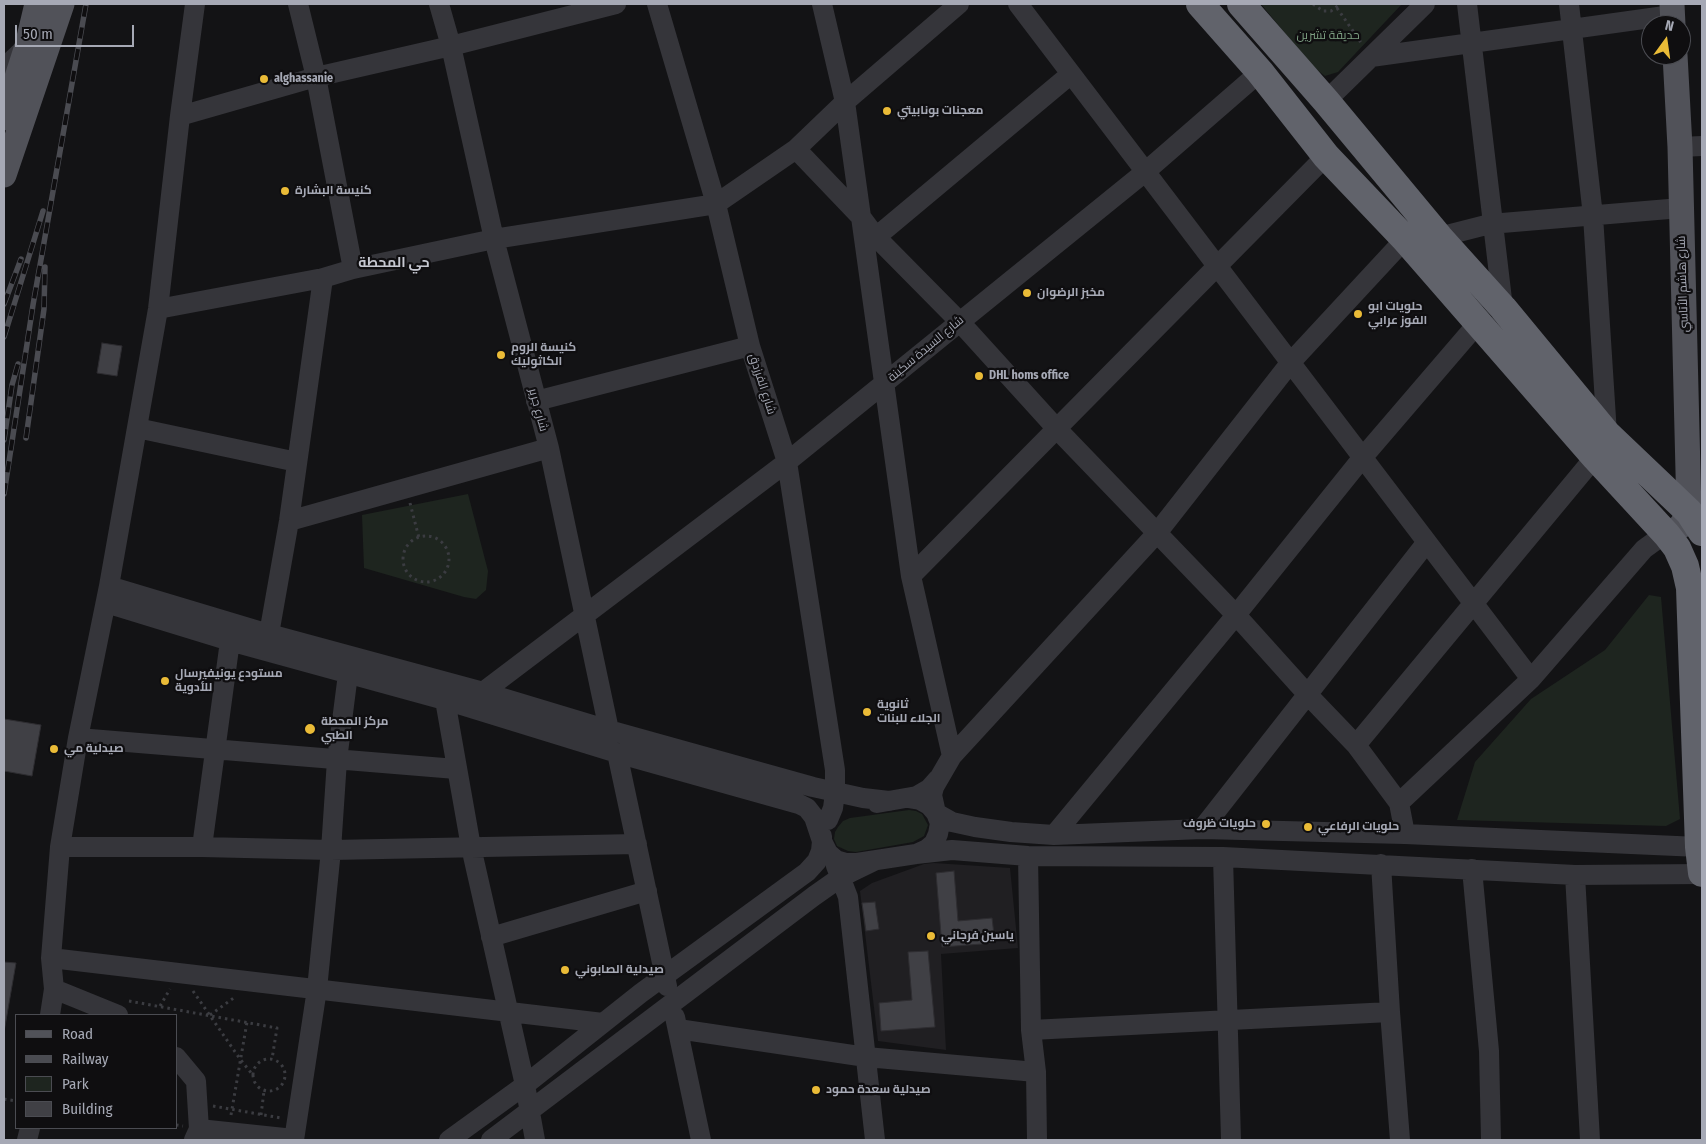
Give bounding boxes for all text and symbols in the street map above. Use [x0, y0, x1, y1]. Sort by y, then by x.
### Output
scale bar [18, 15, 136, 47]
north arrow [1641, 15, 1691, 65]
text: N [1663, 17, 1676, 35]
text: 50 m [23, 25, 53, 43]
park label: حديقة تشرين [1296, 29, 1360, 43]
place label: alghassanie [274, 72, 333, 86]
marker: alghassanie [258, 73, 270, 85]
place label: معجنات بونابيتي [897, 104, 983, 118]
marker: معجنات بونابيتي [881, 105, 893, 117]
place label: كنيسة البشارة [295, 184, 372, 198]
marker: كنيسة البشارة [279, 185, 291, 197]
street label: شارع هاشم الأتاسي [1674, 235, 1692, 333]
district label: حي المحطة [358, 255, 430, 271]
place label: مخبز الرضوان [1037, 286, 1105, 300]
marker: مخبز الرضوان [1021, 287, 1033, 299]
place label: حلويات ابو الفوز عرابي [1368, 300, 1427, 328]
marker: حلويات ابو الفوز عرابي [1352, 308, 1364, 320]
street label: شارع السيدة سكينة [885, 313, 967, 385]
place label: كنيسة الروم الكاثوليك [511, 341, 576, 369]
marker: كنيسة الروم الكاثوليك [495, 349, 507, 361]
street label: شارع الفرزدق [745, 352, 779, 416]
place label: DHL homs office [989, 369, 1069, 383]
marker: DHL homs office [973, 370, 985, 382]
street label: شارع جرير [525, 387, 551, 433]
place label: مستودع يونيفيرسال للأدوية [175, 667, 283, 695]
marker: مستودع يونيفيرسال للأدوية [159, 675, 171, 687]
place label: ثانوية الجلاء للبنات [877, 698, 941, 726]
marker: ثانوية الجلاء للبنات [861, 706, 873, 718]
place label: مركز المحطة الطبي [321, 715, 388, 743]
marker: مركز المحطة الطبي [303, 722, 317, 736]
place label: صيدلية مي [64, 742, 124, 756]
marker: صيدلية مي [48, 743, 60, 755]
place label: حلويات ظروف [1183, 817, 1256, 831]
marker: حلويات ظروف [1260, 818, 1272, 830]
place label: حلويات الرفاعي [1318, 820, 1399, 834]
marker: حلويات الرفاعي [1302, 821, 1314, 833]
place label: ياسين فرجاني [941, 929, 1014, 943]
marker: ياسين فرجاني [925, 930, 937, 942]
place label: صيدلية الصابوني [575, 963, 664, 977]
marker: صيدلية الصابوني [559, 964, 571, 976]
legend [15, 1014, 178, 1129]
text: Road [62, 1025, 93, 1043]
text: Railway [62, 1050, 109, 1068]
text: Park [62, 1075, 89, 1093]
place label: صيدلية سعدة حمود [826, 1083, 931, 1097]
marker: صيدلية سعدة حمود [810, 1084, 822, 1096]
text: Building [62, 1100, 113, 1118]

